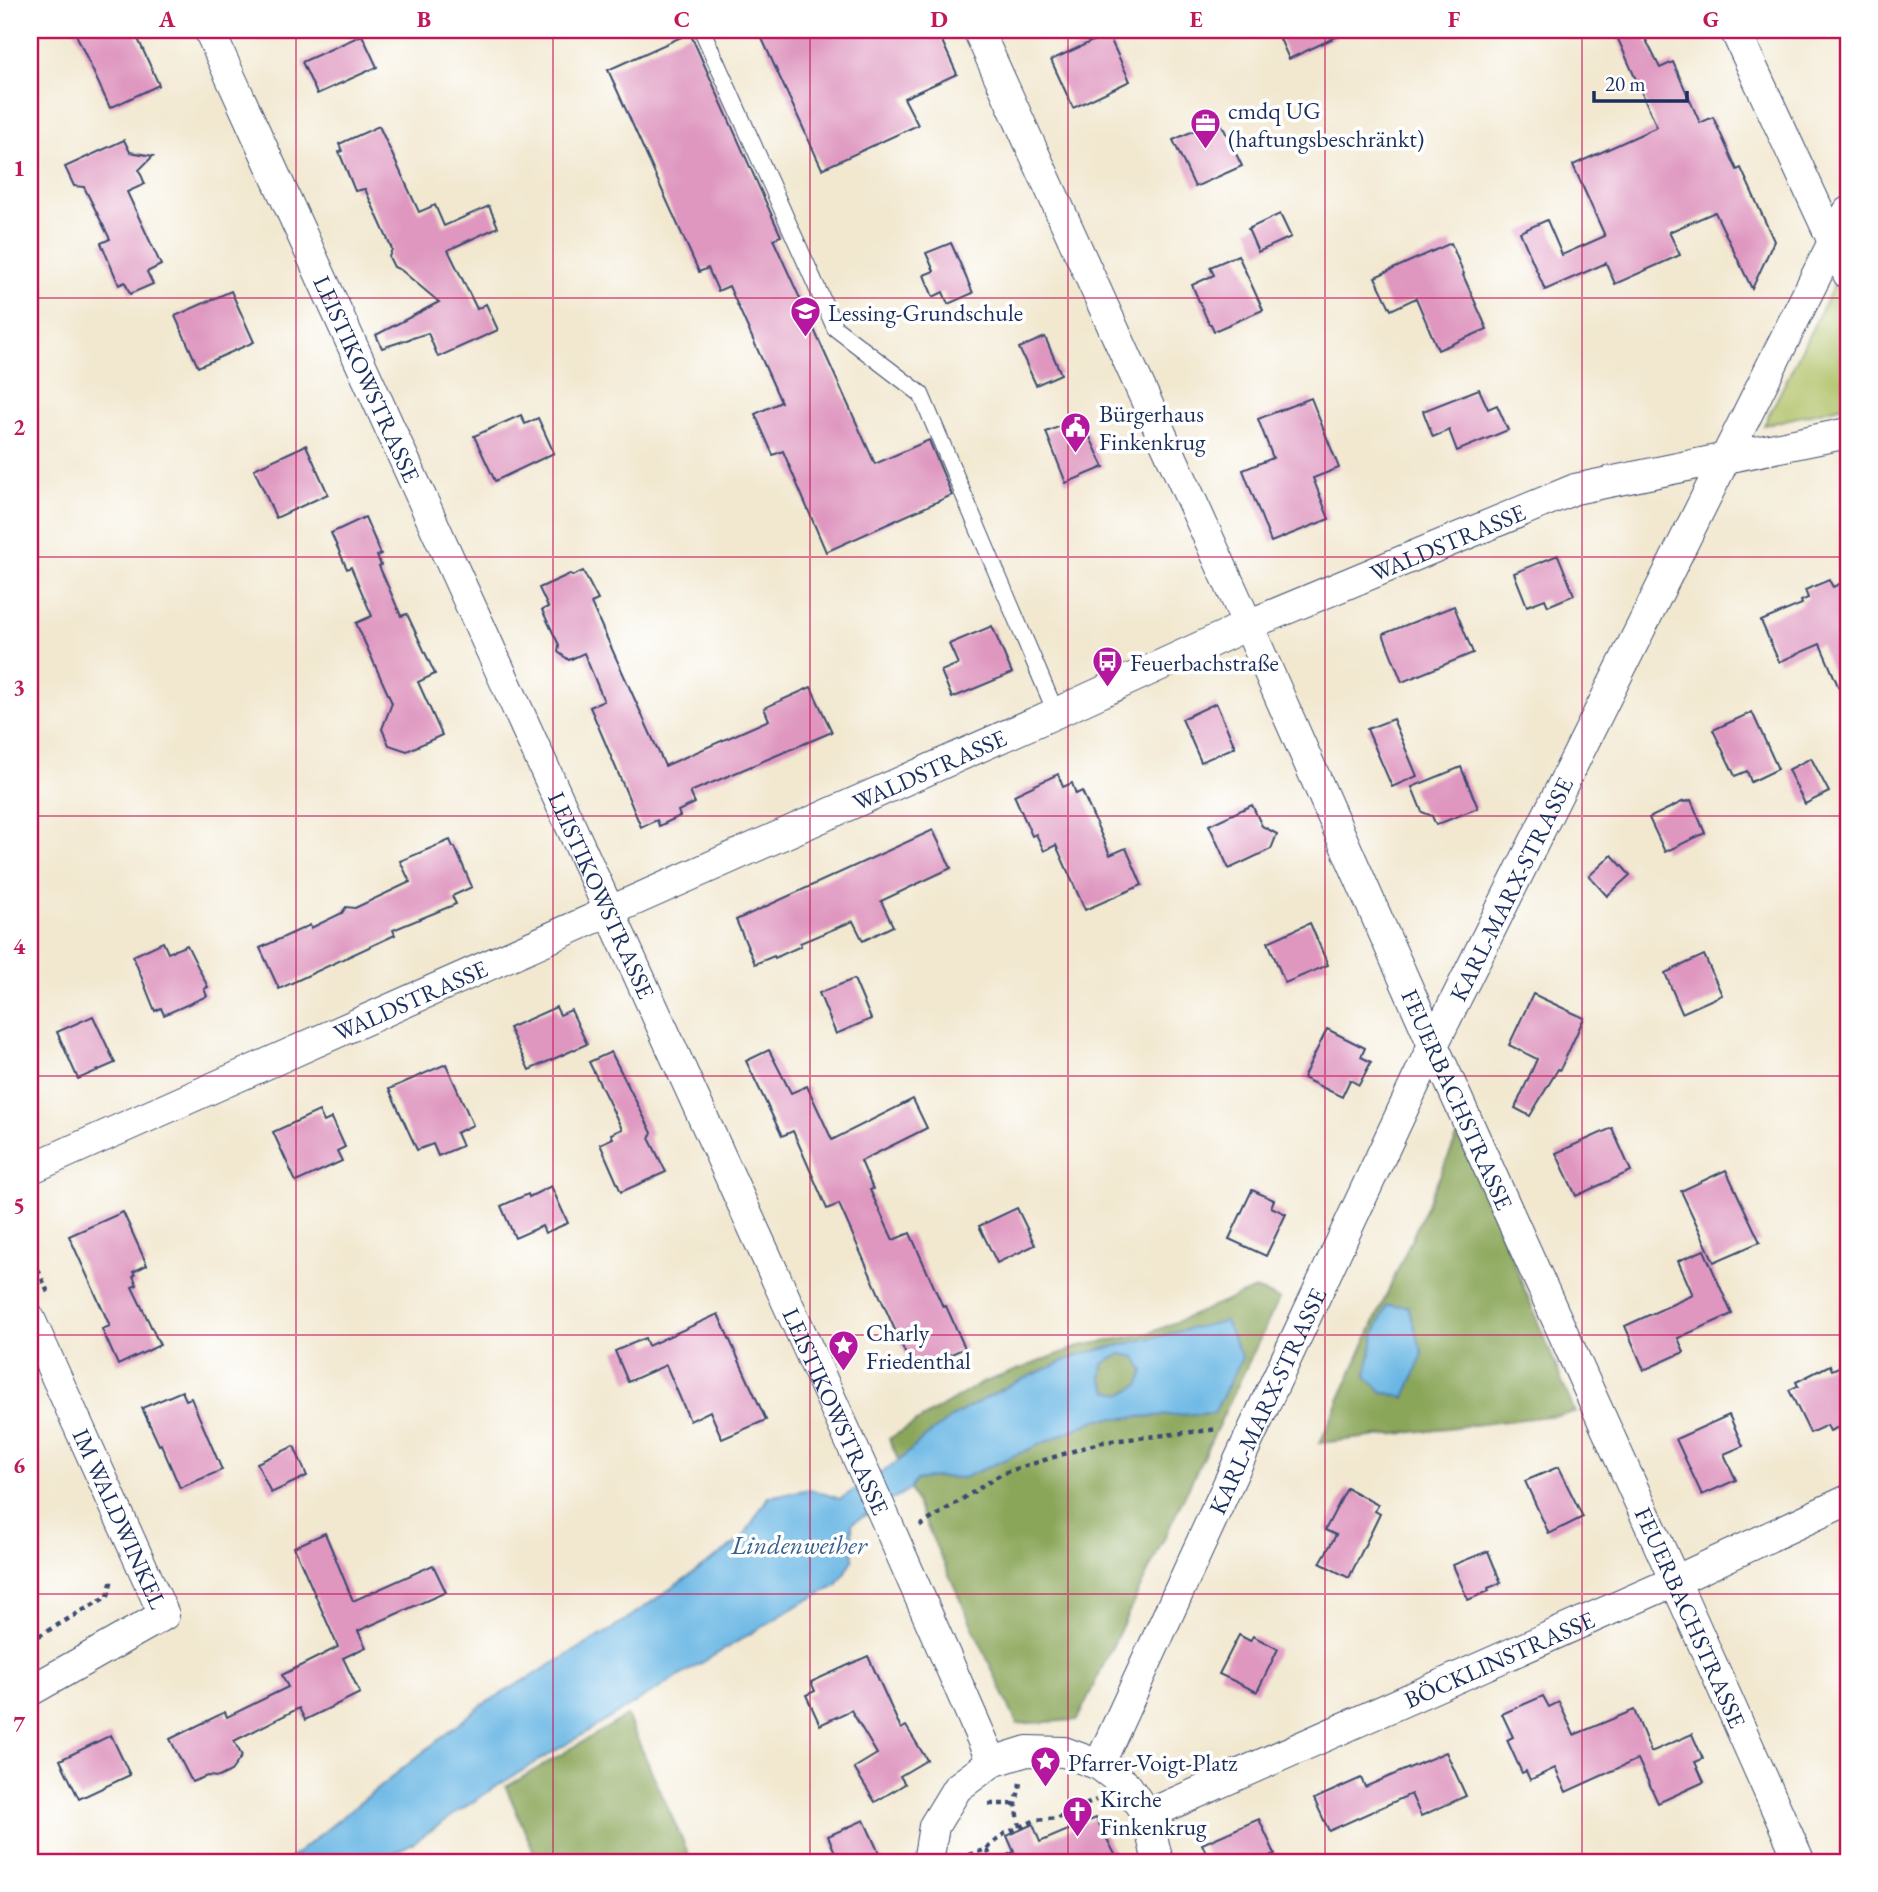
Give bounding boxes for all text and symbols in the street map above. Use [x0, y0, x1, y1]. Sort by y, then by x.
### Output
text: A [158, 4, 176, 34]
text: B [417, 4, 431, 34]
text: C [674, 4, 690, 34]
text: D [930, 4, 948, 34]
text: E [1189, 4, 1203, 34]
text: F [1448, 4, 1461, 34]
text: G [1703, 4, 1719, 34]
scale bar [1594, 60, 1687, 104]
text: 20 m [1605, 70, 1646, 97]
place label: cmdq UG (haftungsbeschränkt) [1228, 95, 1424, 154]
office icon: cmdq UG (haftungsbeschränkt) [1188, 107, 1222, 151]
text: 1 [13, 153, 25, 183]
street label: LEISTIKOWSTRASSE [307, 270, 428, 487]
school or university icon: Lessing-Grundschule [788, 295, 822, 339]
place label: Lessing-Grundschule [828, 297, 1023, 328]
place label: Bürgerhaus Finkenkrug [1099, 398, 1206, 457]
public building icon: Bürgerhaus Finkenkrug [1059, 410, 1093, 454]
text: 2 [13, 412, 25, 442]
street label: WALDSTRASSE [1365, 496, 1530, 588]
bus stop icon: Feuerbachstraße [1090, 645, 1124, 689]
place label: Feuerbachstraße [1130, 647, 1279, 678]
text: 3 [13, 672, 25, 702]
street label: WALDSTRASSE [847, 722, 1011, 817]
street label: KARL-MARX-STRASSE [1442, 772, 1580, 1006]
street label: LEISTIKOWSTRASSE [541, 786, 662, 1003]
text: 4 [13, 931, 26, 961]
street label: WALDSTRASSE [328, 952, 492, 1048]
street label: FEUERBACHSTRASSE [1395, 984, 1521, 1214]
text: 5 [13, 1190, 25, 1220]
street label: KARL-MARX-STRASSE [1201, 1283, 1333, 1519]
street label: LEISTIKOWSTRASSE [776, 1303, 897, 1520]
place label: Charly Friedenthal [866, 1317, 971, 1376]
place icon: Charly Friedenthal [826, 1329, 860, 1373]
street label: IM WALDWINKEL [66, 1424, 175, 1613]
text: 6 [13, 1450, 25, 1480]
street label: FEUERBACHSTRASSE [1628, 1502, 1754, 1732]
water label: Lindenweiher [730, 1528, 868, 1562]
street label: BÖCKLINSTRASSE [1399, 1603, 1599, 1715]
text: 7 [13, 1709, 26, 1739]
place icon: Pfarrer-Voigt-Platz [1028, 1745, 1062, 1789]
place label: Pfarrer-Voigt-Platz [1068, 1747, 1237, 1778]
place label: Kirche Finkenkrug [1100, 1783, 1207, 1842]
church icon: Kirche Finkenkrug [1060, 1795, 1094, 1839]

